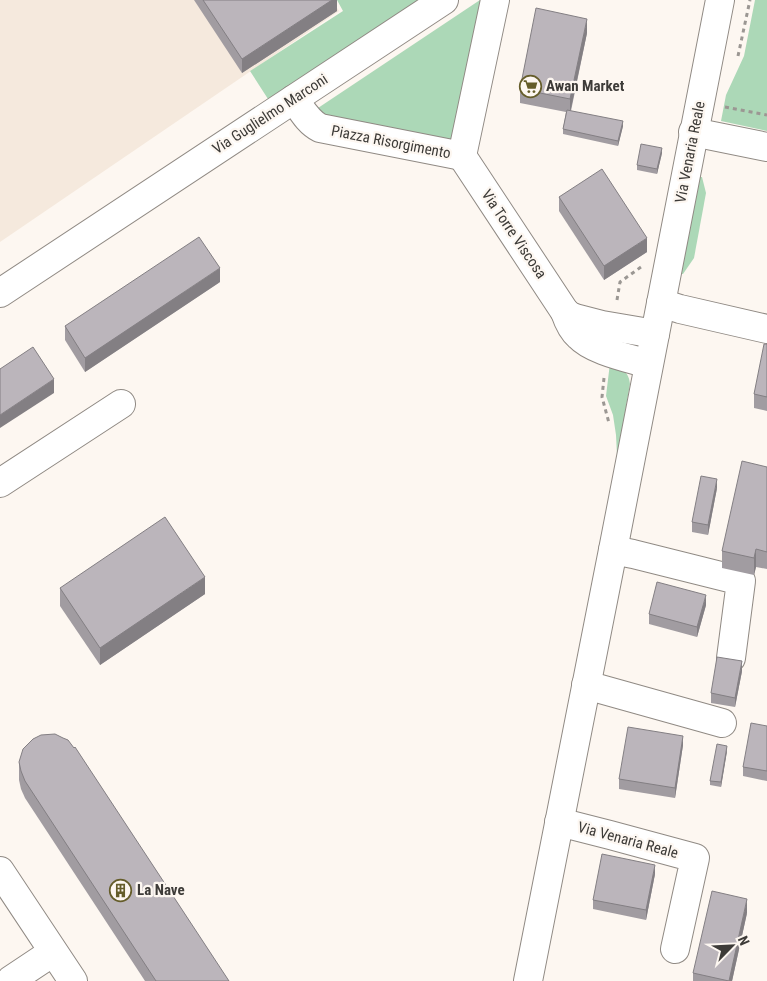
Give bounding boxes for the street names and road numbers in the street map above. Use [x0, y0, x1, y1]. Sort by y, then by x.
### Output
street label: Via Guglielmo Marconi [209, 70, 331, 158]
street label: Via Venaria Reale [671, 100, 709, 204]
street label: Piazza Risorgimento [330, 122, 452, 162]
street label: Via Torre Viscosa [478, 186, 550, 282]
street label: Via Venaria Reale [576, 818, 680, 862]

